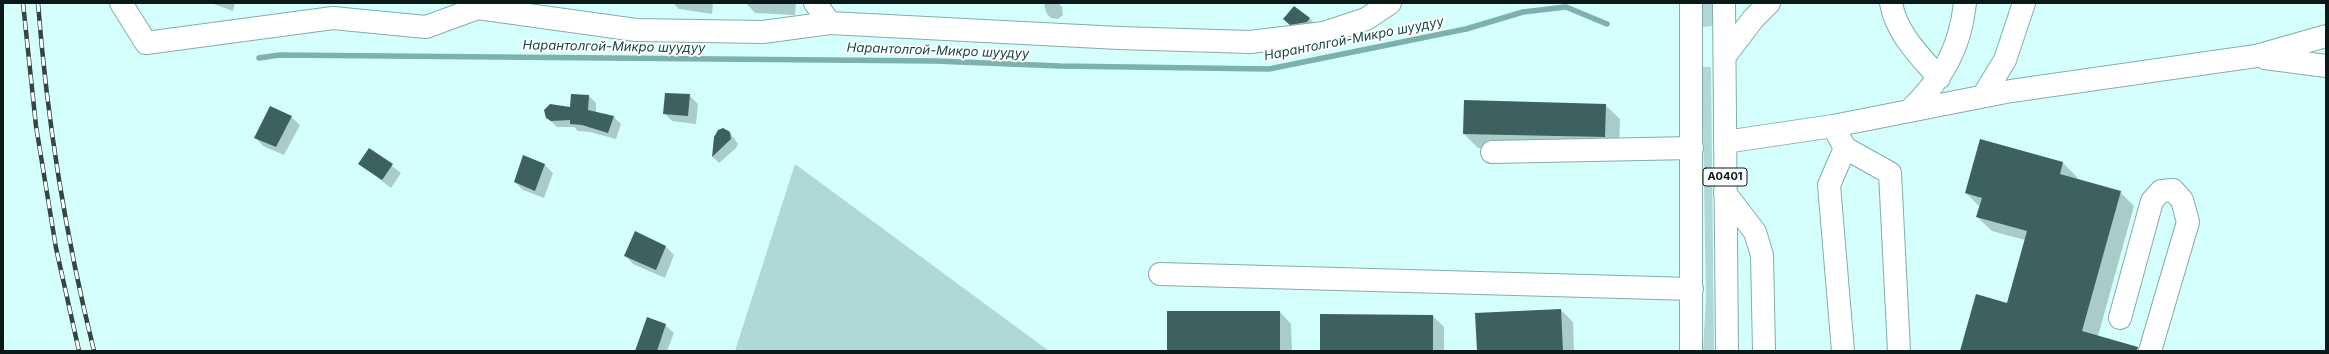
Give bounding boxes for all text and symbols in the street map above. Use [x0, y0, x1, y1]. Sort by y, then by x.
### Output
water label: Нарантолгой-Микро шуудуу [1263, 14, 1445, 64]
water label: Нарантолгой-Микро шуудуу [523, 38, 705, 56]
water label: Нарантолгой-Микро шуудуу [846, 40, 1030, 62]
road number: A0401 [1703, 168, 1747, 186]

